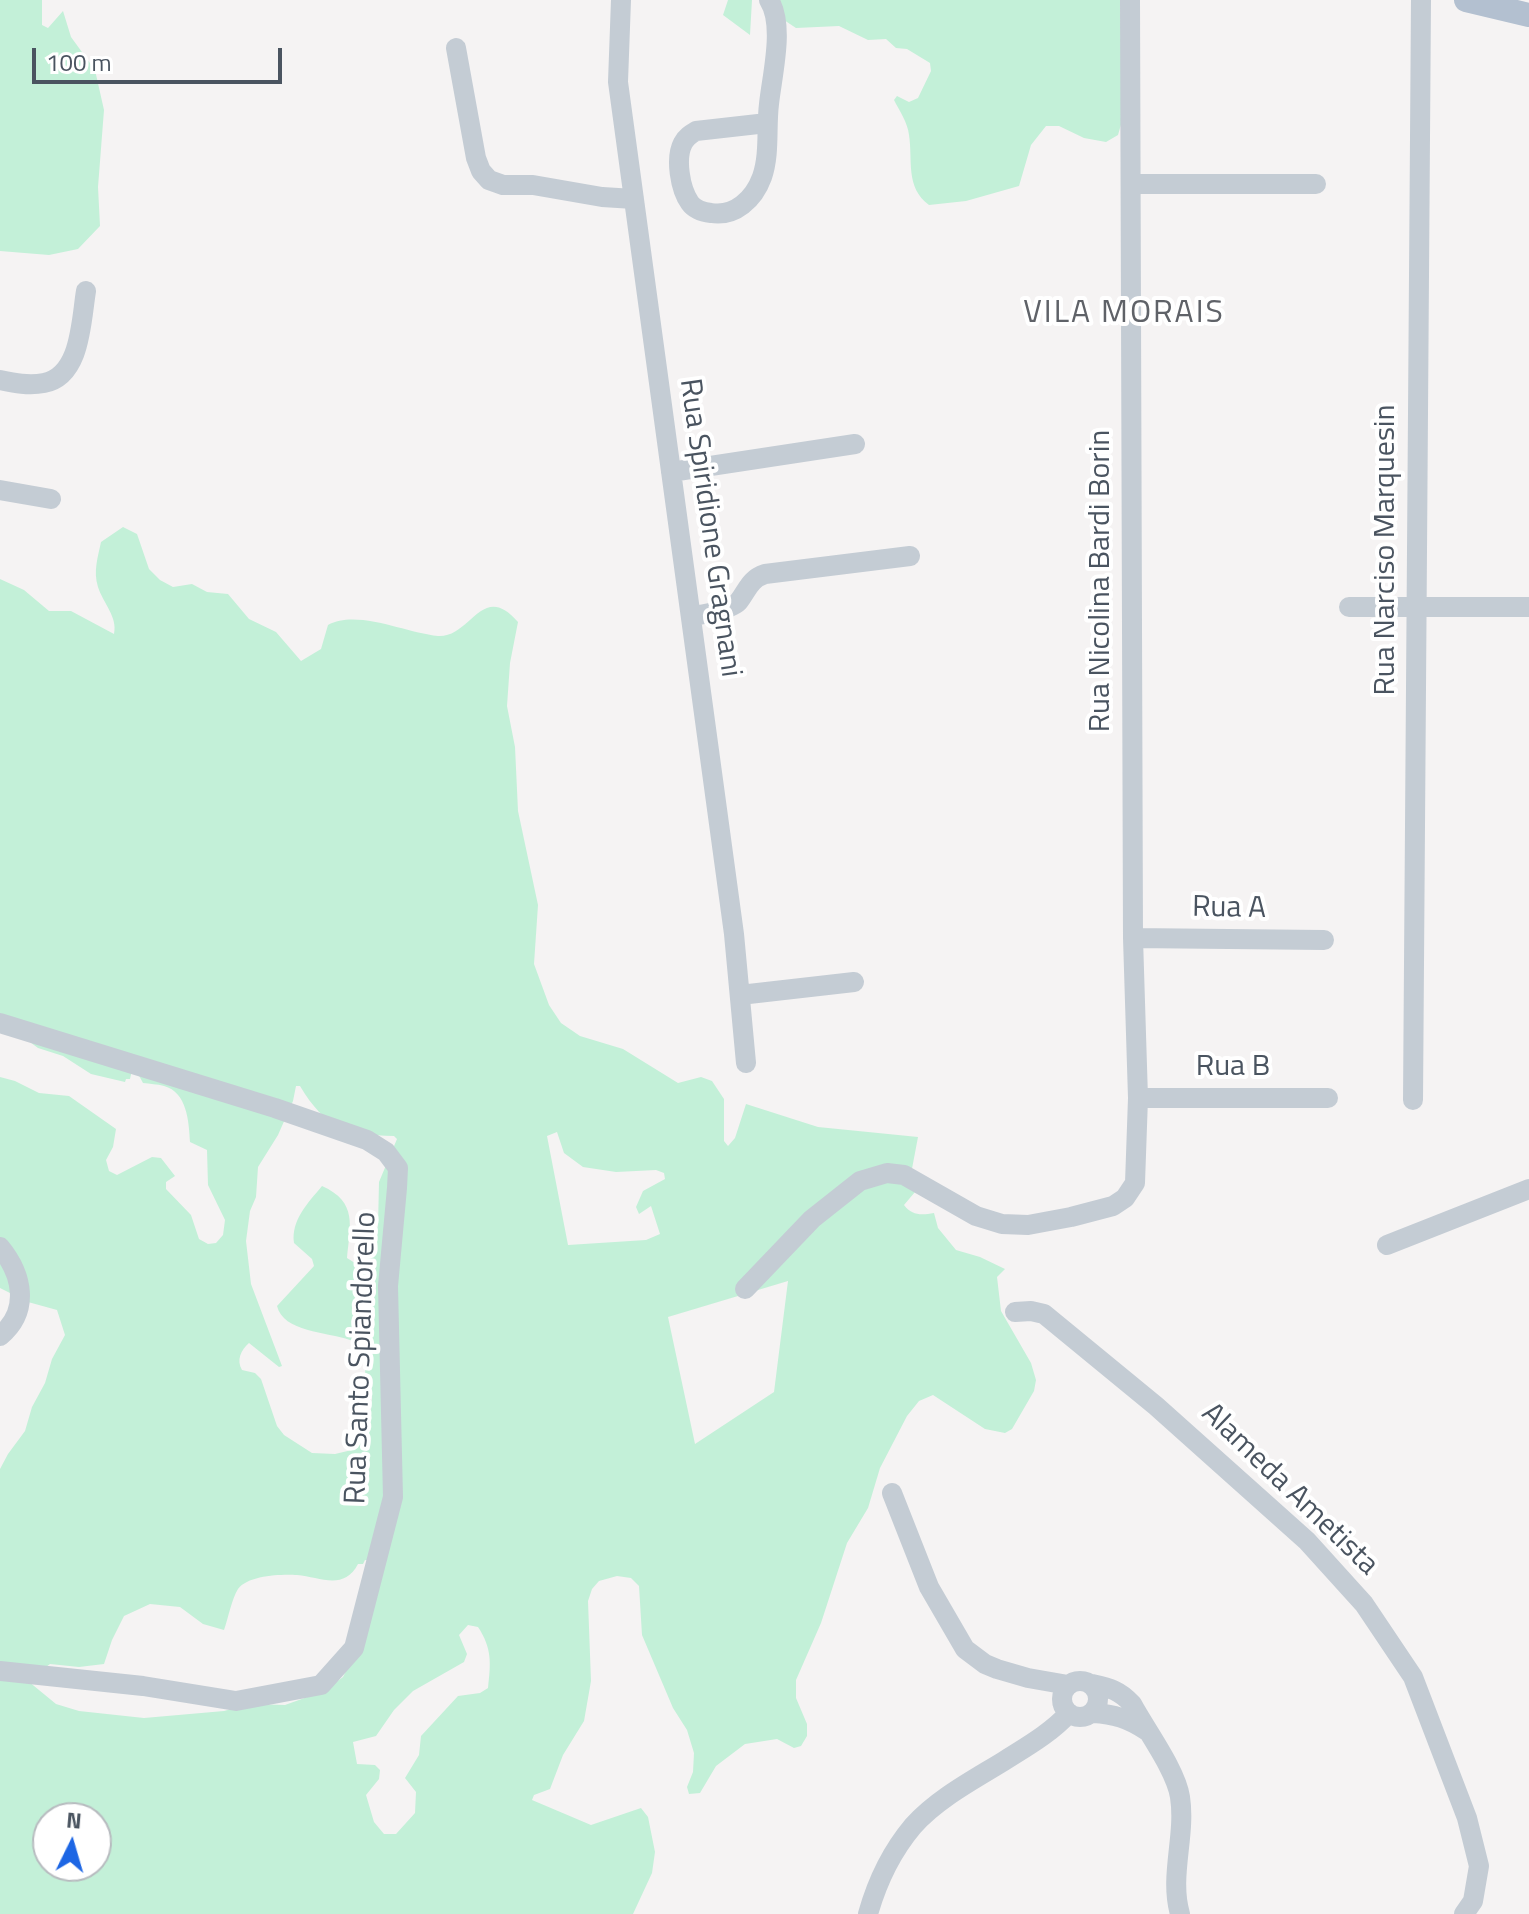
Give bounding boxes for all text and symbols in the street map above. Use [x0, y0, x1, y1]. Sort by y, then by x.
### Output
scale bar [36, 32, 286, 82]
text: 100 m [46, 44, 112, 80]
district label: VILA MORAIS [1023, 295, 1225, 333]
street label: Rua Spiridione Gragnani [670, 377, 748, 679]
street label: Rua Narciso Marquesin [1369, 404, 1405, 696]
street label: Rua Nicolina Bardi Borin [1084, 430, 1120, 732]
street label: Rua A [1192, 890, 1266, 928]
street label: Rua B [1196, 1050, 1270, 1086]
street label: Rua Santo Spiandorello [339, 1211, 385, 1505]
street label: Alameda Ametista [1193, 1396, 1385, 1584]
north arrow [32, 1802, 112, 1882]
text: N [65, 1802, 83, 1838]

